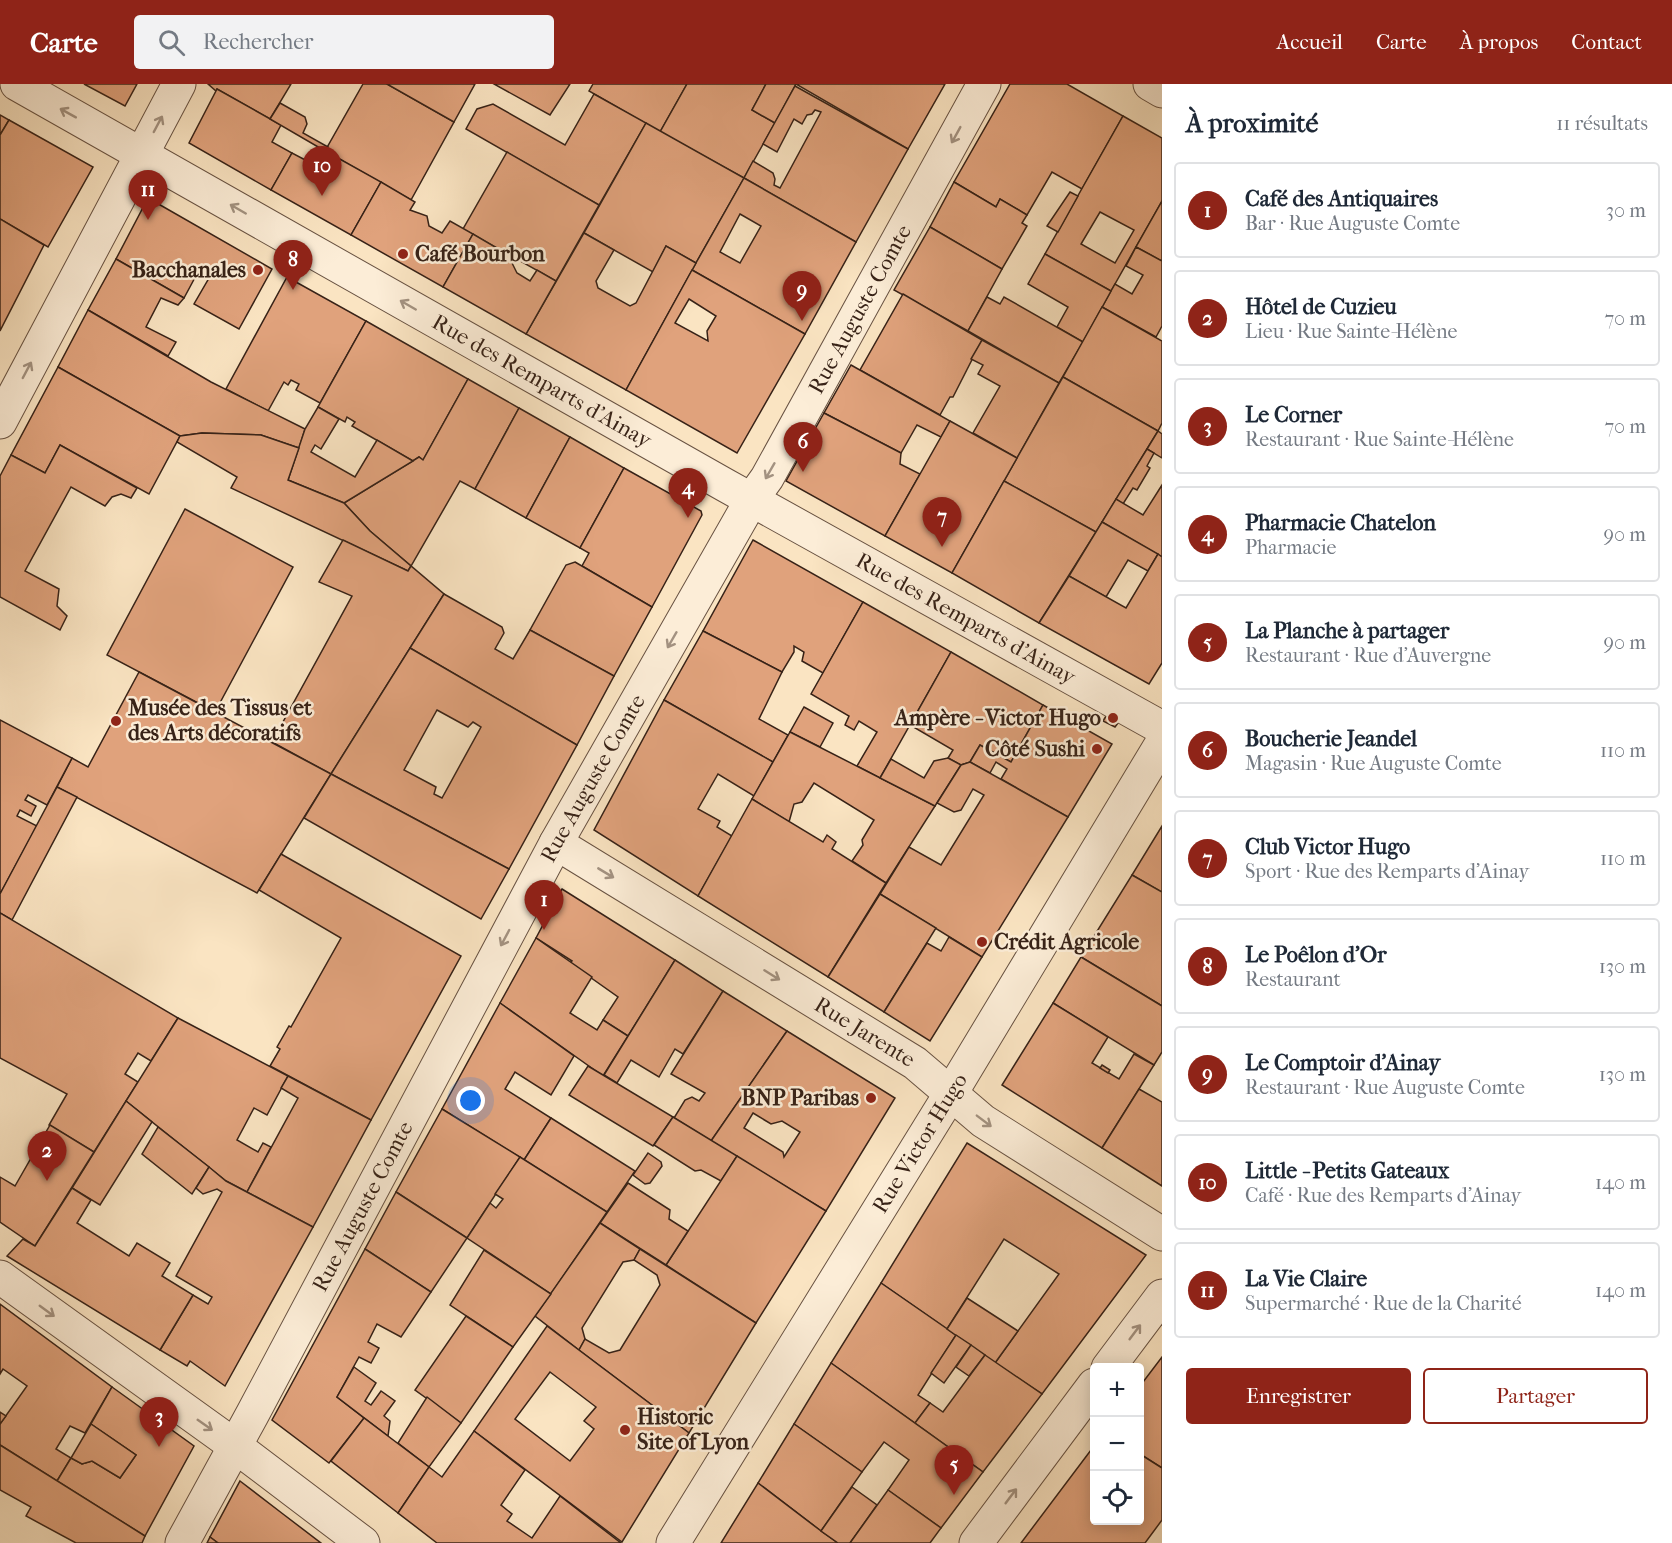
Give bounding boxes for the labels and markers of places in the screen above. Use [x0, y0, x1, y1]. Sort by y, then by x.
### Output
pin: 10 [302, 147, 342, 196]
pin: 11 [128, 170, 168, 220]
pin: 8 [274, 240, 312, 290]
place label: Café Bourbon [415, 241, 545, 267]
marker: Café Bourbon [396, 247, 410, 261]
place label: Bacchanales [132, 257, 246, 283]
marker: Bacchanales [251, 263, 265, 277]
pin: 9 [782, 272, 822, 321]
pin: 6 [784, 422, 822, 472]
pin: 4 [668, 468, 708, 518]
pin: 7 [922, 498, 962, 547]
place label: Musée des Tissus et des Arts décoratifs [127, 695, 313, 746]
place label: Ampère - Victor Hugo [893, 705, 1101, 731]
marker: Ampère - Victor Hugo [1106, 711, 1120, 725]
marker: Musée des Tissus et des Arts décoratifs [109, 714, 123, 728]
place label: Côté Sushi [985, 736, 1085, 762]
marker: Côté Sushi [1090, 742, 1104, 756]
pin: 1 [524, 880, 564, 930]
place label: Crédit Agricole [994, 929, 1139, 955]
marker: Crédit Agricole [975, 935, 989, 949]
place label: BNP Paribas [741, 1085, 859, 1111]
marker: BNP Paribas [864, 1091, 878, 1105]
pin: 2 [28, 1132, 66, 1181]
pin: 3 [140, 1398, 178, 1447]
place label: Historic Site of Lyon [637, 1404, 749, 1455]
marker: Historic Site of Lyon [618, 1423, 632, 1437]
pin: 5 [934, 1446, 974, 1495]

